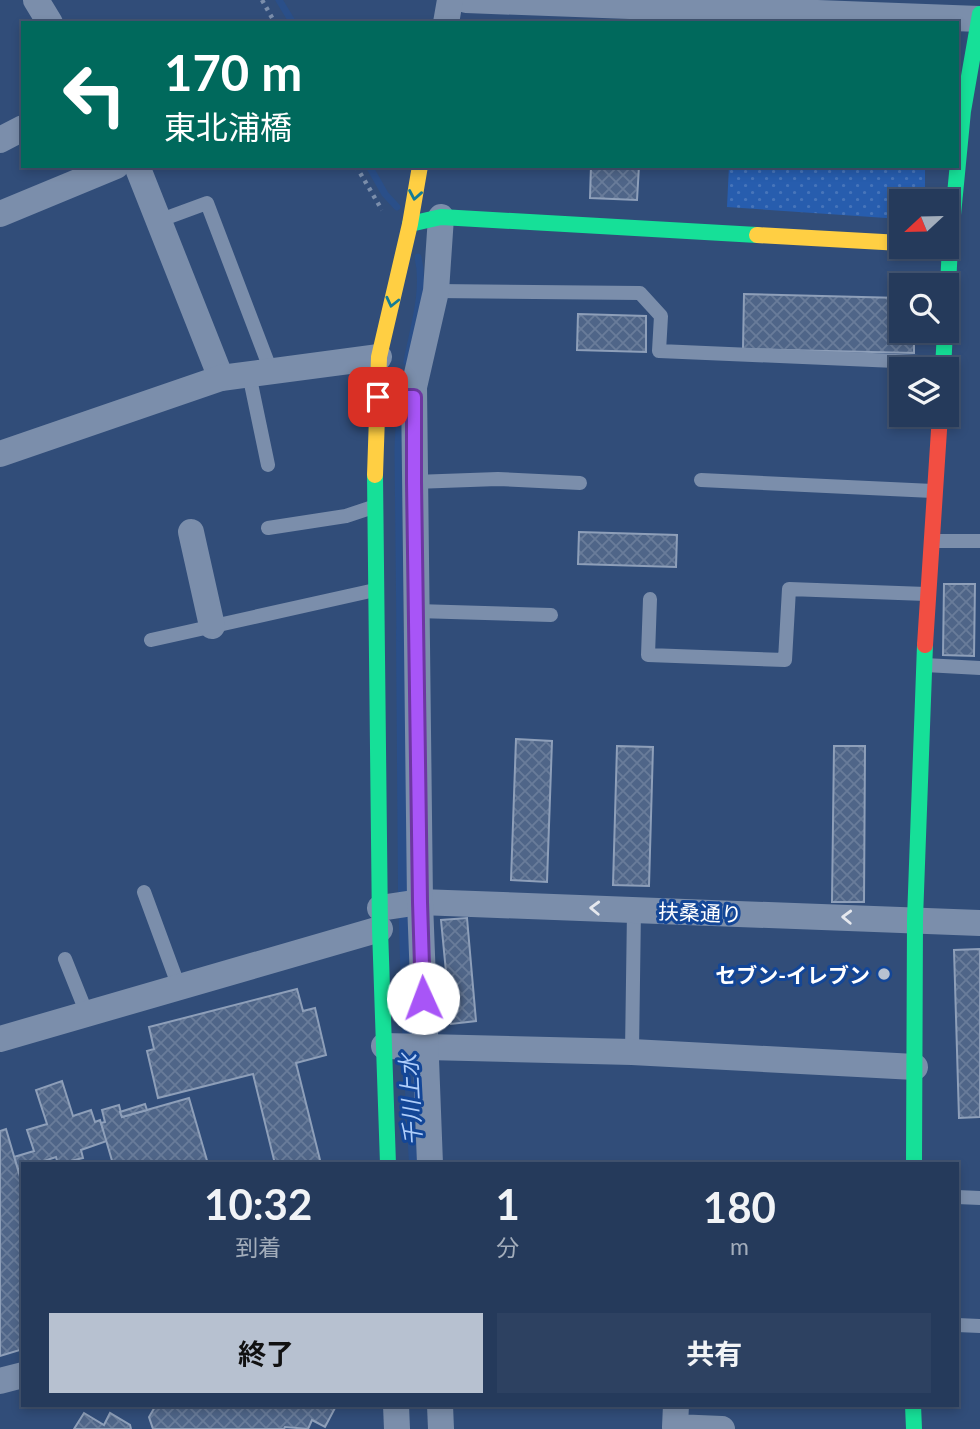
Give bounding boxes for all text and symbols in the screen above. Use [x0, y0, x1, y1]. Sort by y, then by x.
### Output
text: 170 m [164, 43, 302, 101]
icon: left [49, 49, 140, 140]
text: 東北浦橋 [164, 107, 292, 146]
one-way arrow [408, 189, 423, 201]
north arrow [889, 189, 959, 259]
map controls [889, 189, 959, 427]
button: search [889, 273, 959, 343]
one-way arrow [386, 295, 400, 307]
button: layers [889, 357, 959, 427]
pin [348, 367, 408, 427]
icon: arrive [359, 378, 397, 416]
street label: 扶桑通り [658, 898, 742, 926]
one-way arrow [589, 901, 600, 916]
one-way arrow [841, 909, 852, 925]
position arrow [386, 961, 460, 1035]
place label: セブン-イレブン [715, 962, 870, 987]
marker: セブン-イレブン [876, 966, 892, 982]
water label: 千川上水 [393, 1050, 426, 1147]
text: 10:32 [204, 1179, 312, 1229]
text: 1 [495, 1179, 520, 1229]
text: 180 [703, 1182, 776, 1232]
text: m [730, 1232, 749, 1260]
text: 到着 [235, 1233, 281, 1261]
text: 分 [496, 1233, 519, 1261]
button: 終了 [49, 1313, 483, 1393]
button: 共有 [497, 1313, 931, 1393]

